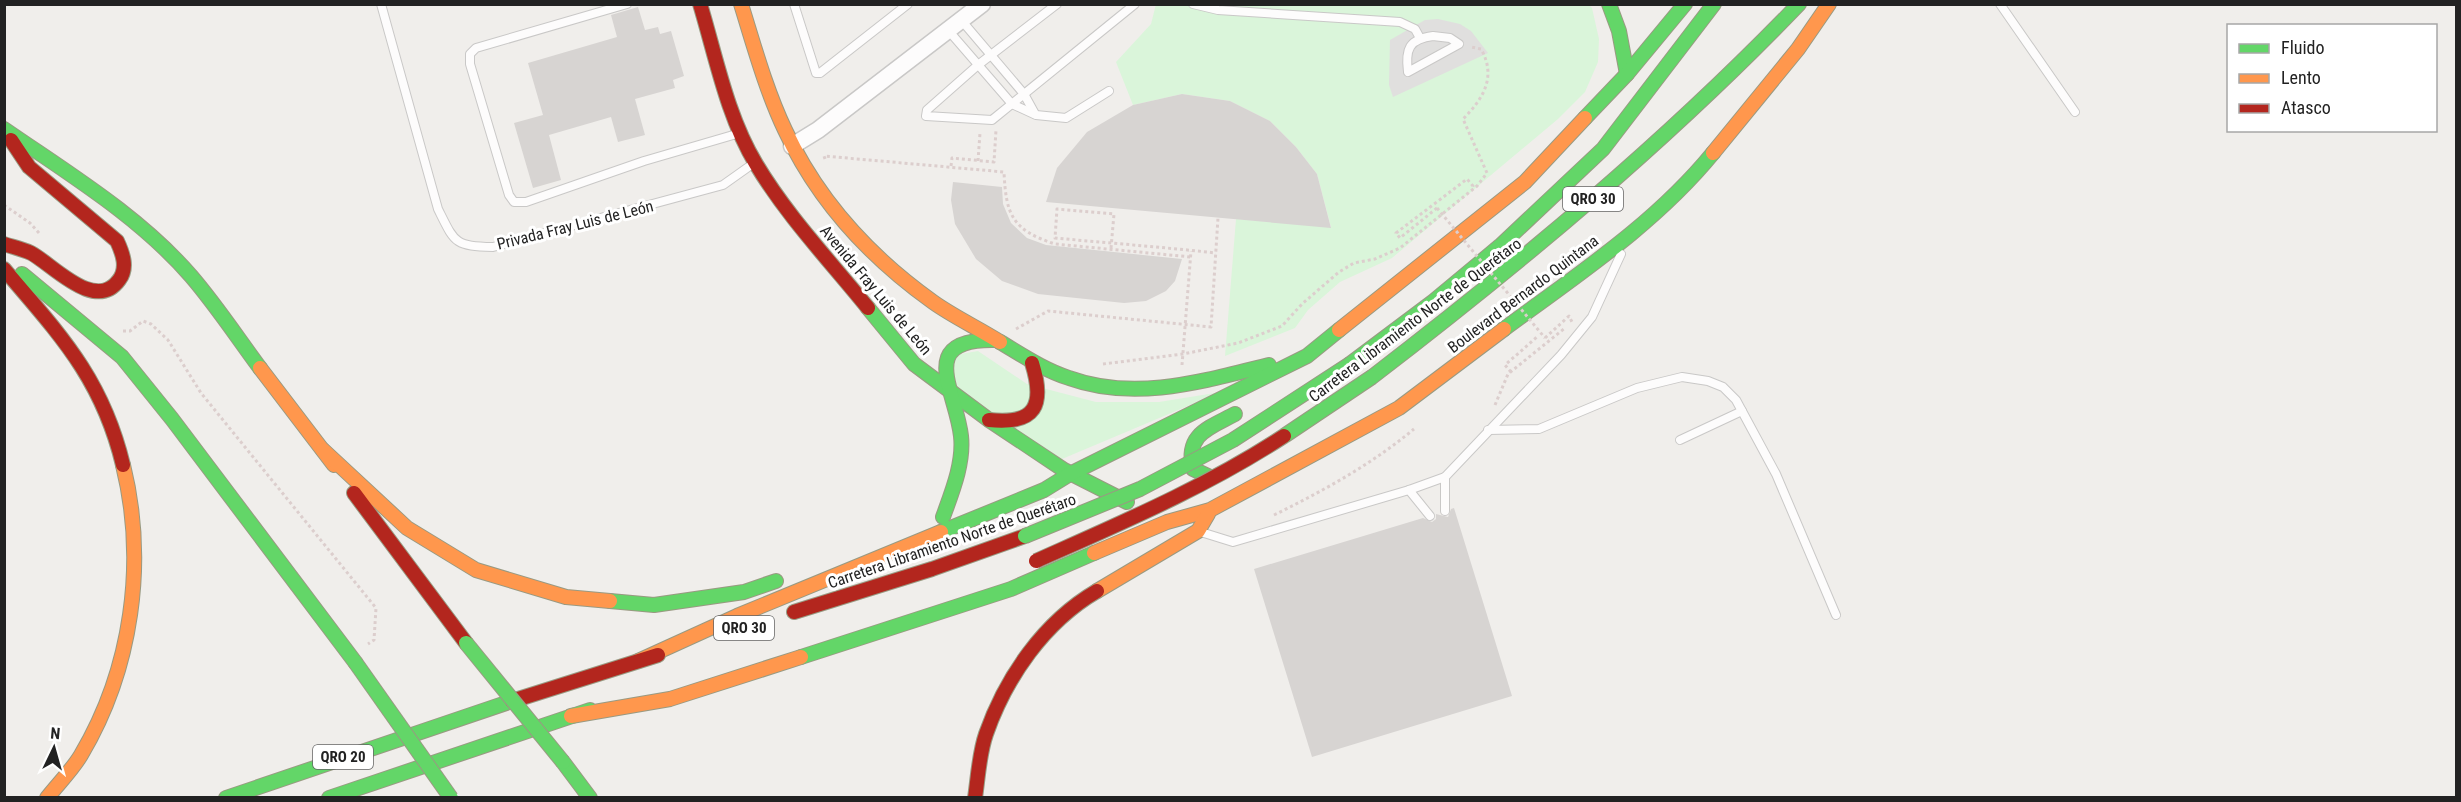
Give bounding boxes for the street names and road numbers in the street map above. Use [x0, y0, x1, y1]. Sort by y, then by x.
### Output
road number: QRO 30 [1563, 187, 1623, 211]
street label: Privada Fray Luis de León [495, 196, 655, 254]
street label: Avenida Fray Luis de León [816, 221, 936, 359]
street label: Boulevard Bernardo Quintana [1444, 231, 1602, 357]
street label: Carretera Libramiento Norte de Querétaro [1305, 234, 1525, 406]
street label: Carretera Libramiento Norte de Querétaro [825, 490, 1079, 592]
road number: QRO 30 [714, 616, 774, 640]
road number: QRO 20 [313, 745, 373, 769]

